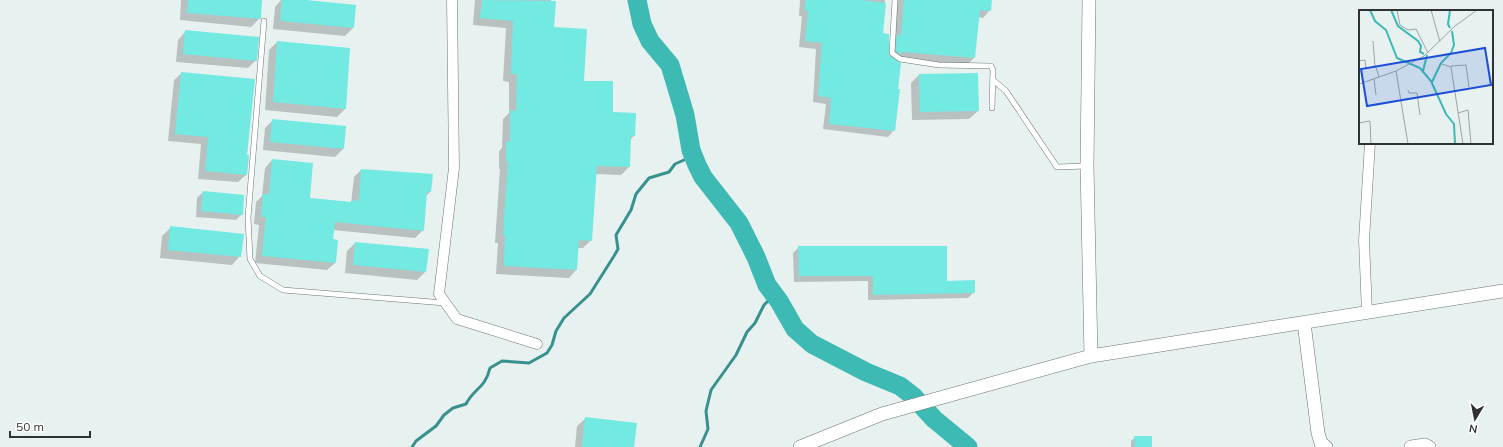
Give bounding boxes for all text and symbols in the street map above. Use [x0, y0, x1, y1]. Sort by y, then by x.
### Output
inset map [1359, 10, 1493, 144]
north arrow [1455, 399, 1495, 439]
scale bar [10, 413, 90, 439]
text: 50 m [16, 419, 44, 434]
text: N [1468, 421, 1479, 436]

